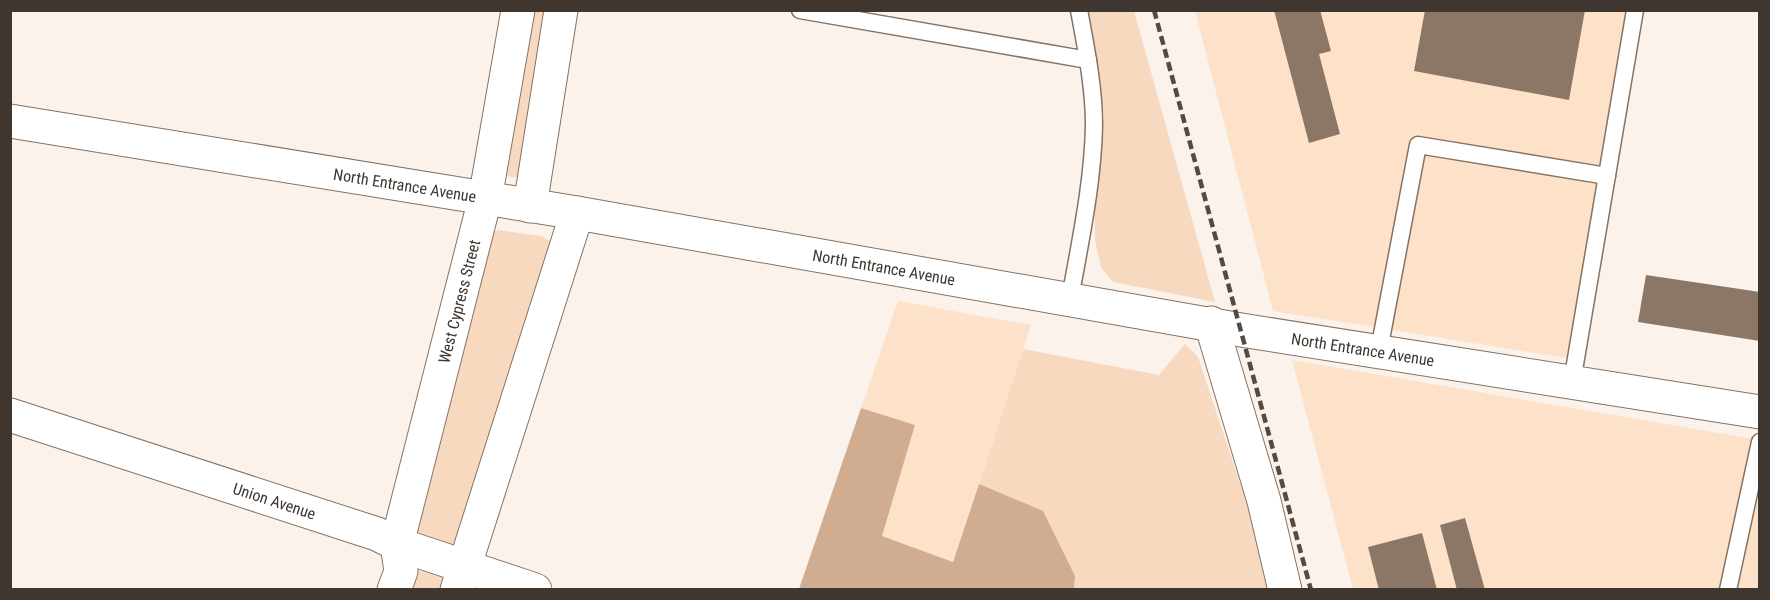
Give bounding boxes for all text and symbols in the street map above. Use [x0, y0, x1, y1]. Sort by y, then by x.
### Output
street label: North Entrance Avenue [332, 164, 478, 206]
street label: West Cypress Street [434, 237, 484, 365]
street label: North Entrance Avenue [811, 245, 957, 289]
street label: North Entrance Avenue [1290, 329, 1436, 370]
street label: Union Avenue [231, 478, 318, 523]

